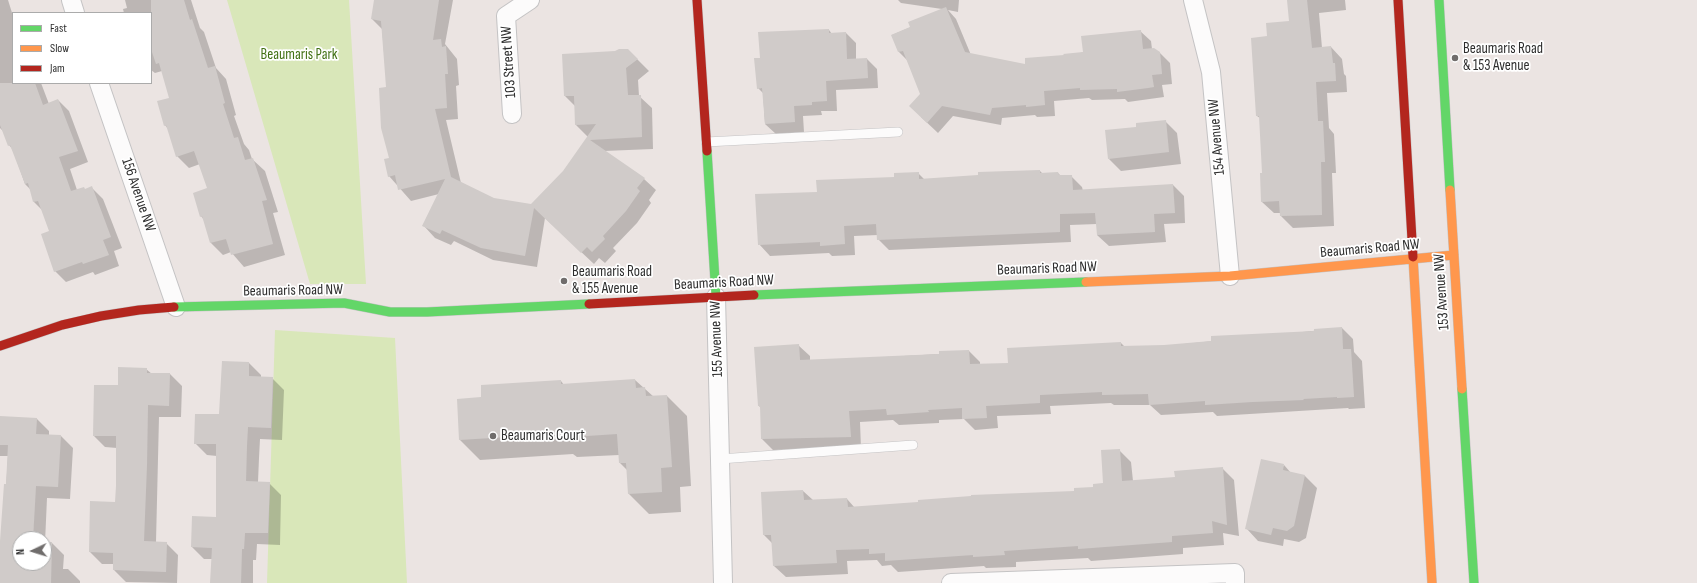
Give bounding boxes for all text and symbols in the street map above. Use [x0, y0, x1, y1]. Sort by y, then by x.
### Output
legend [12, 12, 152, 84]
text: Fast [50, 21, 67, 36]
street label: 103 Street NW [498, 25, 520, 99]
place label: Beaumaris Road & 153 Avenue [1463, 40, 1543, 75]
text: Slow [50, 41, 69, 56]
park label: Beaumaris Park [261, 46, 337, 64]
marker: Beaumaris Road & 153 Avenue [1450, 53, 1460, 63]
text: Jam [50, 61, 65, 76]
street label: 154 Avenue NW [1205, 98, 1229, 176]
street label: 156 Avenue NW [117, 156, 159, 234]
street label: Beaumaris Road NW [1320, 236, 1420, 262]
street label: 153 Avenue NW [1430, 253, 1454, 331]
street label: Beaumaris Road NW [997, 258, 1097, 280]
place label: Beaumaris Road & 155 Avenue [572, 263, 652, 298]
street label: Beaumaris Road NW [674, 271, 774, 295]
marker: Beaumaris Road & 155 Avenue [559, 276, 569, 286]
street label: Beaumaris Road NW [243, 281, 343, 301]
street label: 155 Avenue NW [707, 301, 727, 377]
place label: Beaumaris Court [501, 427, 585, 445]
marker: Beaumaris Court [488, 431, 498, 441]
north arrow [12, 531, 52, 571]
text: N [14, 548, 27, 555]

